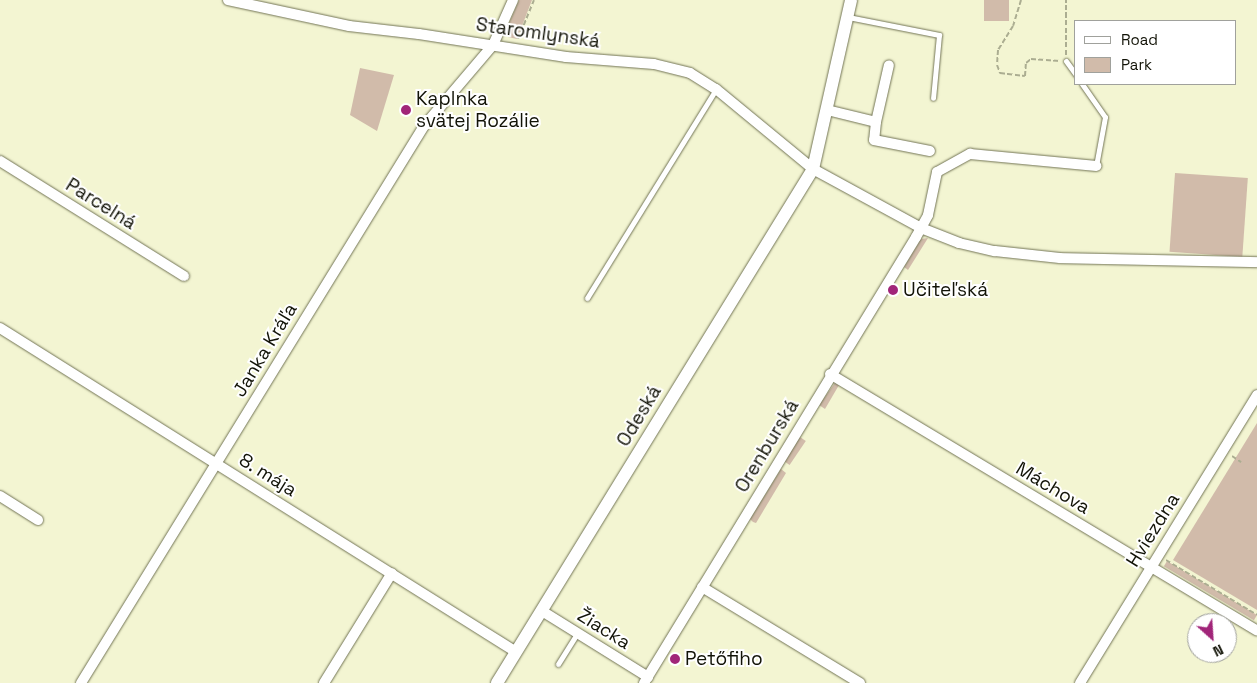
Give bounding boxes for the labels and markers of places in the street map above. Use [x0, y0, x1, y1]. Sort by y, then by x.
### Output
place label: Kaplnka svätej Rozálie [416, 88, 540, 132]
marker: Kaplnka svätej Rozálie [400, 104, 412, 116]
place label: Učiteľská [903, 279, 988, 301]
marker: Učiteľská [887, 284, 899, 296]
place label: Petőfiho [685, 648, 763, 670]
marker: Petőfiho [669, 653, 681, 665]

